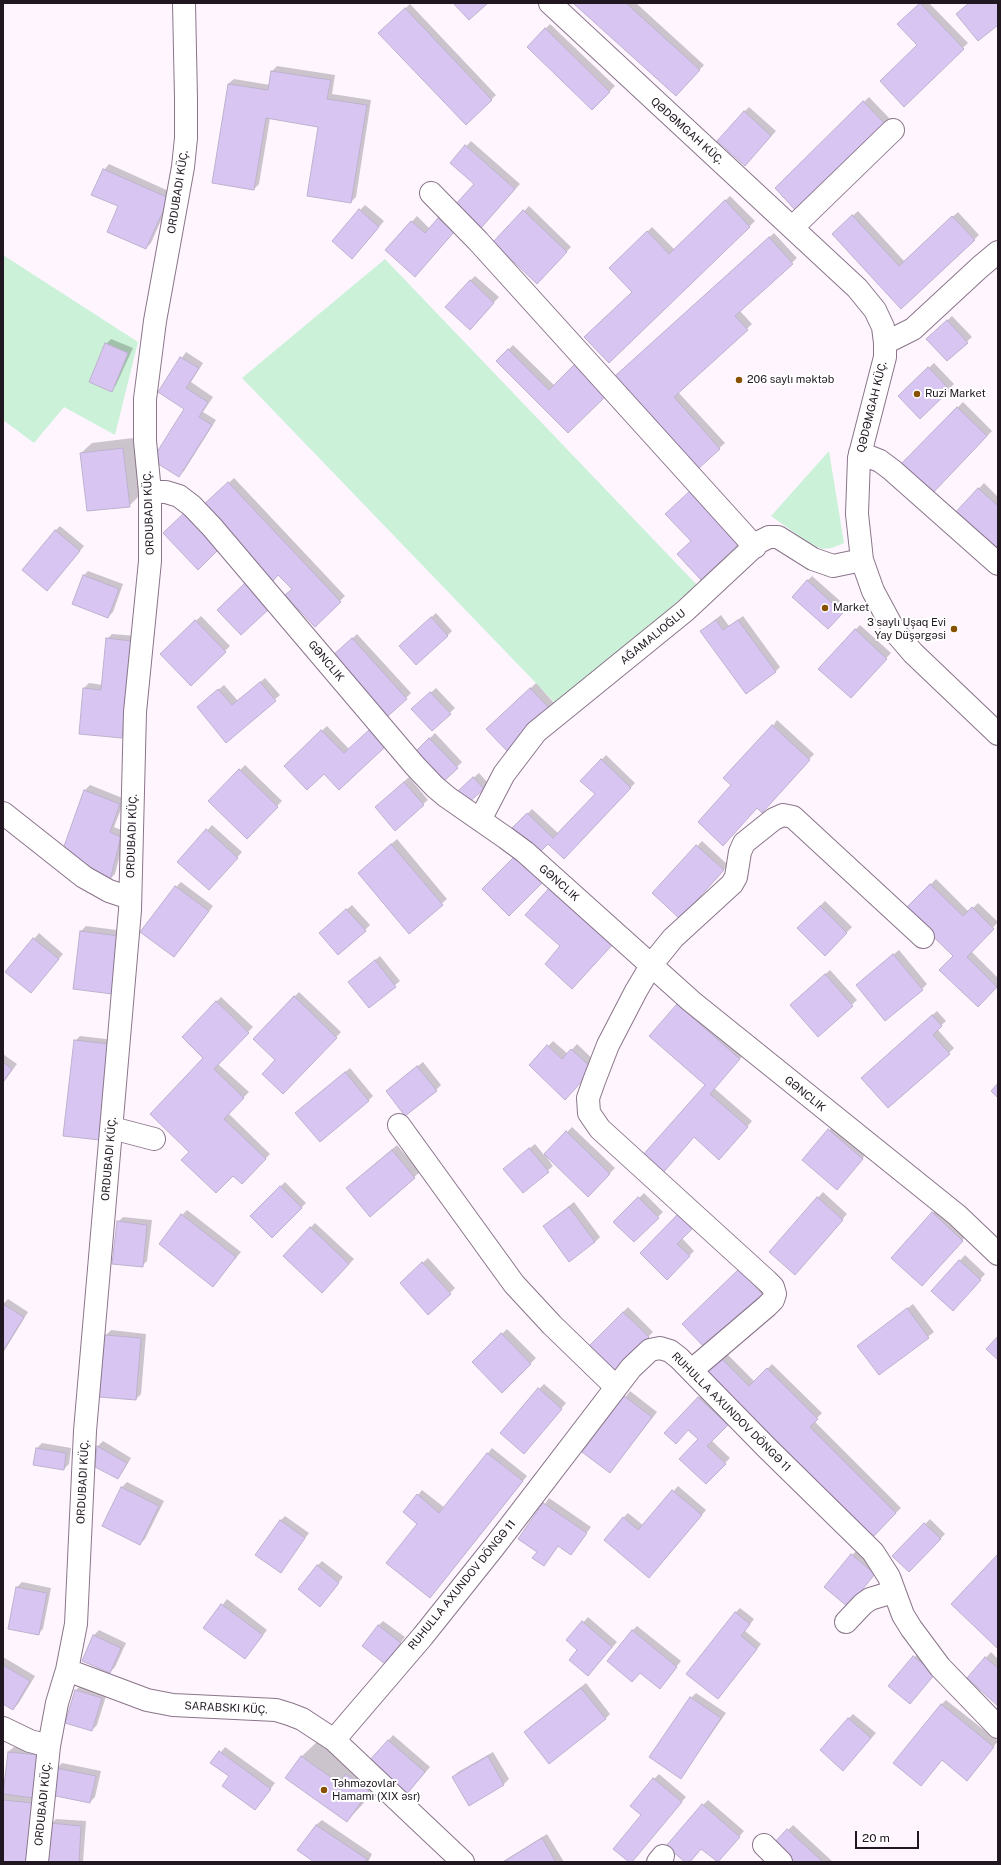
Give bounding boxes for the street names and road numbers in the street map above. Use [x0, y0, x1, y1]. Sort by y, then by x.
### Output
street label: QƏDƏMGAH KÜÇ. [648, 95, 726, 167]
street label: ORDUBADI KÜÇ. [165, 149, 191, 235]
street label: QƏDƏMGAH KÜÇ. [854, 360, 890, 454]
street label: ORDUBADI KÜÇ. [141, 471, 157, 555]
street label: AĞAMALIOĞLU [618, 607, 688, 667]
street label: GƏNCLIK [305, 638, 347, 684]
street label: ORDUBADI KÜÇ. [124, 794, 140, 878]
street label: GƏNCLIK [536, 862, 582, 904]
street label: GƏNCLIK [782, 1073, 828, 1115]
street label: ORDUBADI KÜÇ. [99, 1116, 119, 1202]
street label: RUHULLA AXUNDOV DÖNGƏ 11 [669, 1350, 793, 1474]
street label: ORDUBADI KÜÇ. [74, 1440, 92, 1524]
street label: RUHULLA AXUNDOV DÖNGƏ 11 [406, 1517, 518, 1653]
street label: SARABSKI KÜÇ. [184, 1699, 268, 1717]
street label: ORDUBADI KÜÇ. [32, 1761, 54, 1847]

